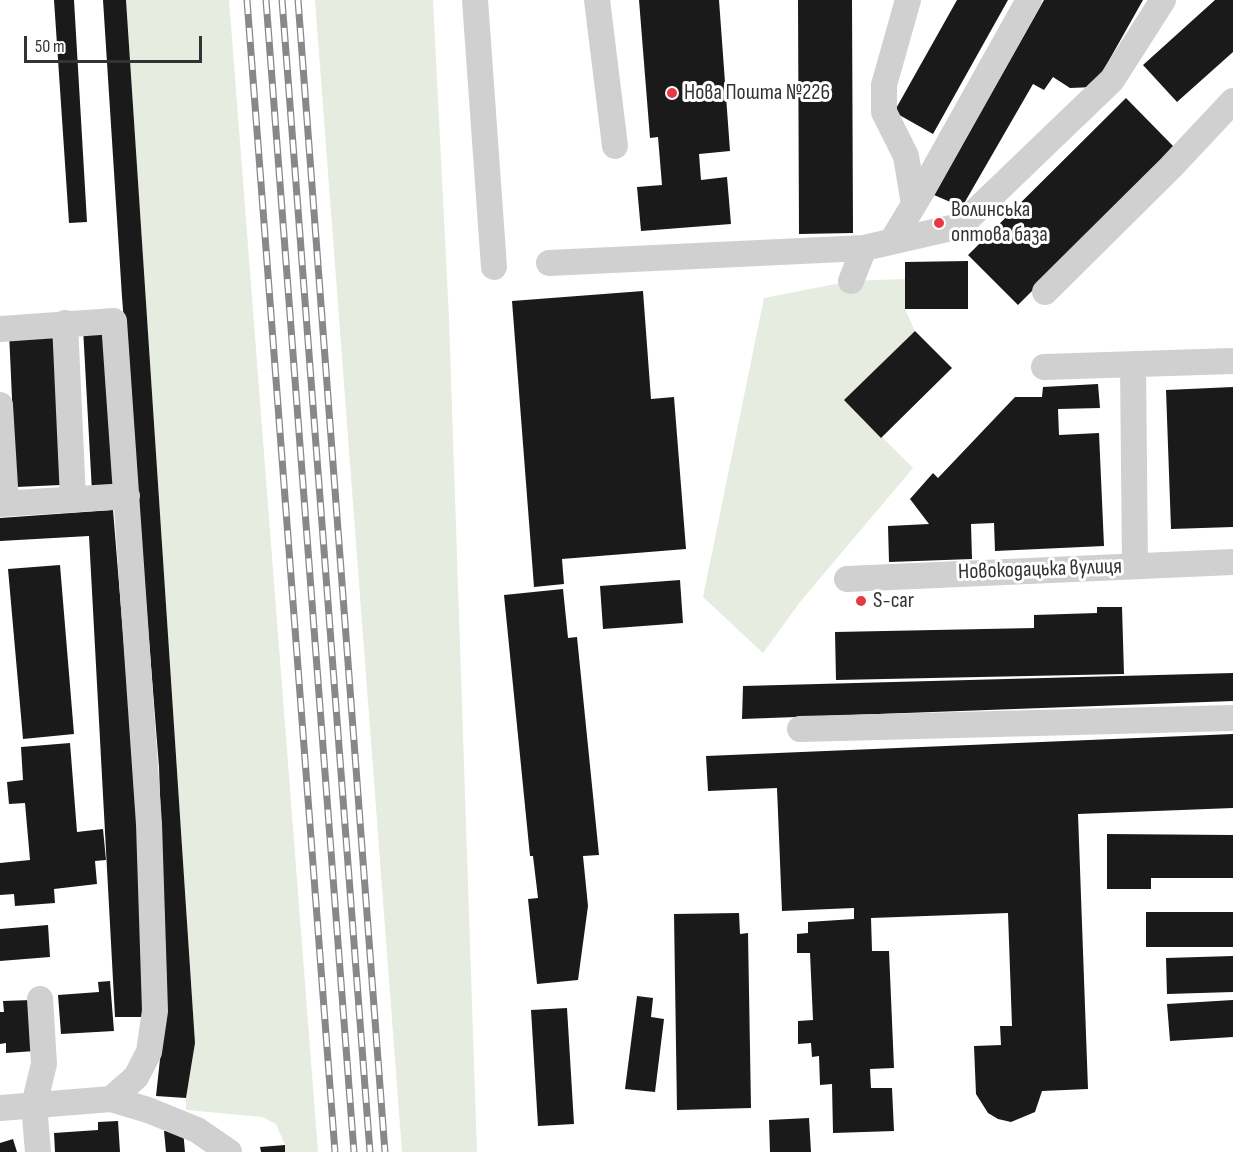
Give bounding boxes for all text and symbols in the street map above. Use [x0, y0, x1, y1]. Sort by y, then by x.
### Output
scale bar [27, 24, 206, 62]
text: 50 m [35, 36, 65, 57]
place label: Нова Пошта №226 [684, 80, 830, 106]
marker: Нова Пошта №226 [665, 86, 679, 100]
place label: Волинська оптова база [951, 197, 1048, 248]
marker: Волинська оптова база [932, 216, 946, 230]
street label: Новокодацька вулиця [958, 554, 1122, 586]
place label: S-car [873, 588, 914, 614]
marker: S-car [854, 594, 868, 608]

